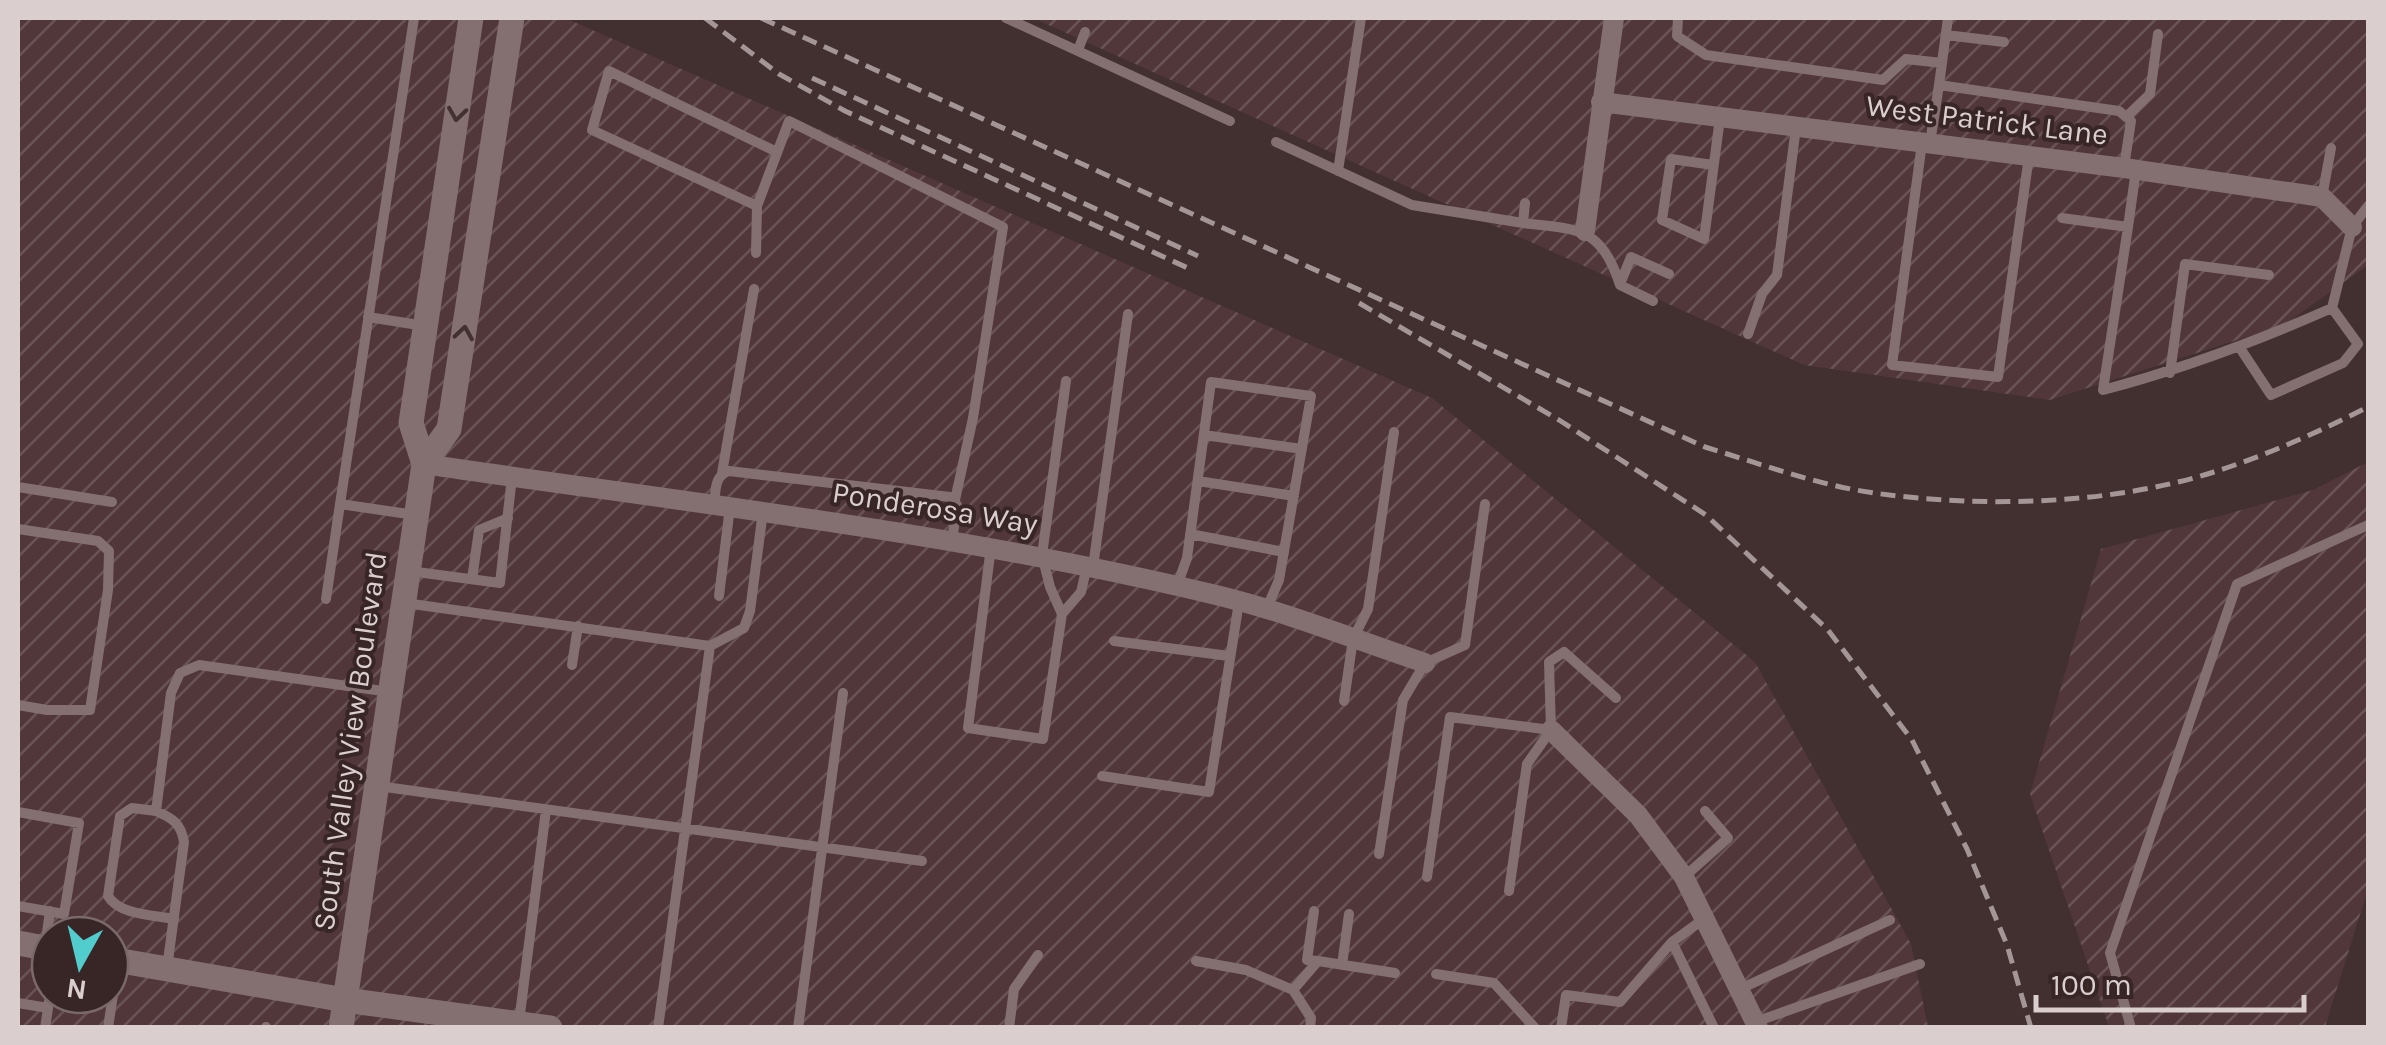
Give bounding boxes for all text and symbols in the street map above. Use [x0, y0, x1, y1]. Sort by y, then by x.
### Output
street label: West Patrick Lane [1864, 87, 2110, 153]
one-way arrow [448, 106, 469, 122]
one-way arrow [453, 325, 474, 341]
street label: Ponderosa Way [830, 474, 1040, 542]
street label: South Valley View Boulevard [306, 549, 394, 933]
north arrow [30, 915, 130, 1015]
scale bar [2036, 950, 2304, 1012]
text: 100 m [2051, 967, 2132, 1003]
text: N [64, 972, 89, 1007]

